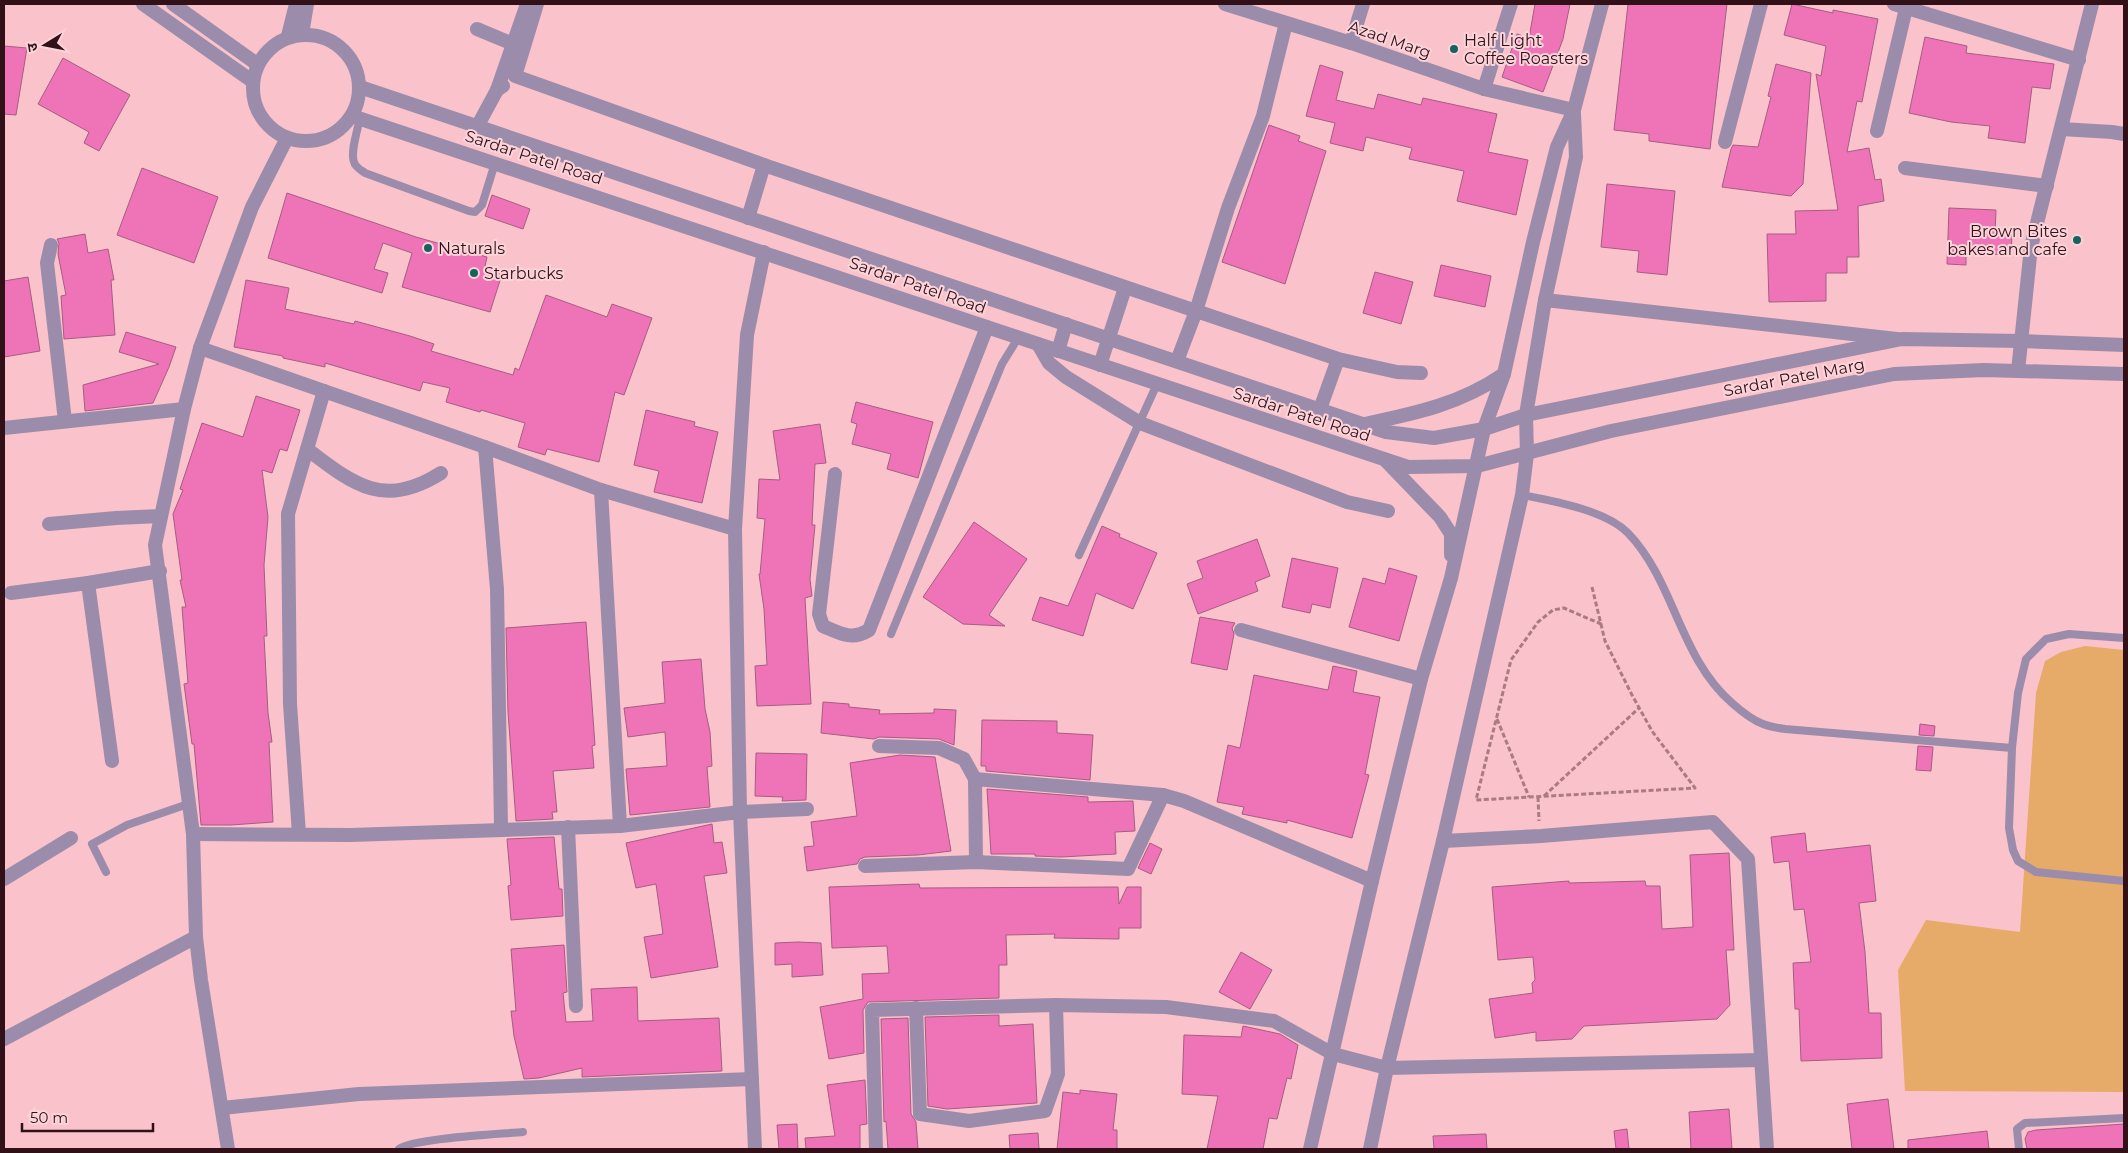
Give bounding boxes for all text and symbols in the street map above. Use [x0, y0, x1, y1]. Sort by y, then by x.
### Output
street label: Azad Marg [1346, 16, 1434, 62]
north arrow [20, 20, 70, 70]
place label: Half Light Coffee Roasters [1464, 31, 1588, 68]
text: उ [22, 41, 42, 53]
marker: Half Light Coffee Roasters [1448, 43, 1460, 55]
street label: Sardar Patel Road [463, 126, 605, 189]
place label: Brown Bites bakes and cafe [1947, 222, 2067, 259]
marker: Brown Bites bakes and cafe [2071, 234, 2083, 246]
place label: Naturals [438, 239, 505, 258]
marker: Naturals [422, 242, 434, 254]
street label: Sardar Patel Road [847, 253, 989, 318]
place label: Starbucks [484, 264, 564, 283]
marker: Starbucks [468, 267, 480, 279]
street label: Sardar Patel Marg [1722, 354, 1866, 400]
street label: Sardar Patel Road [1231, 383, 1373, 446]
scale bar [22, 1100, 154, 1132]
text: 50 m [30, 1108, 68, 1127]

